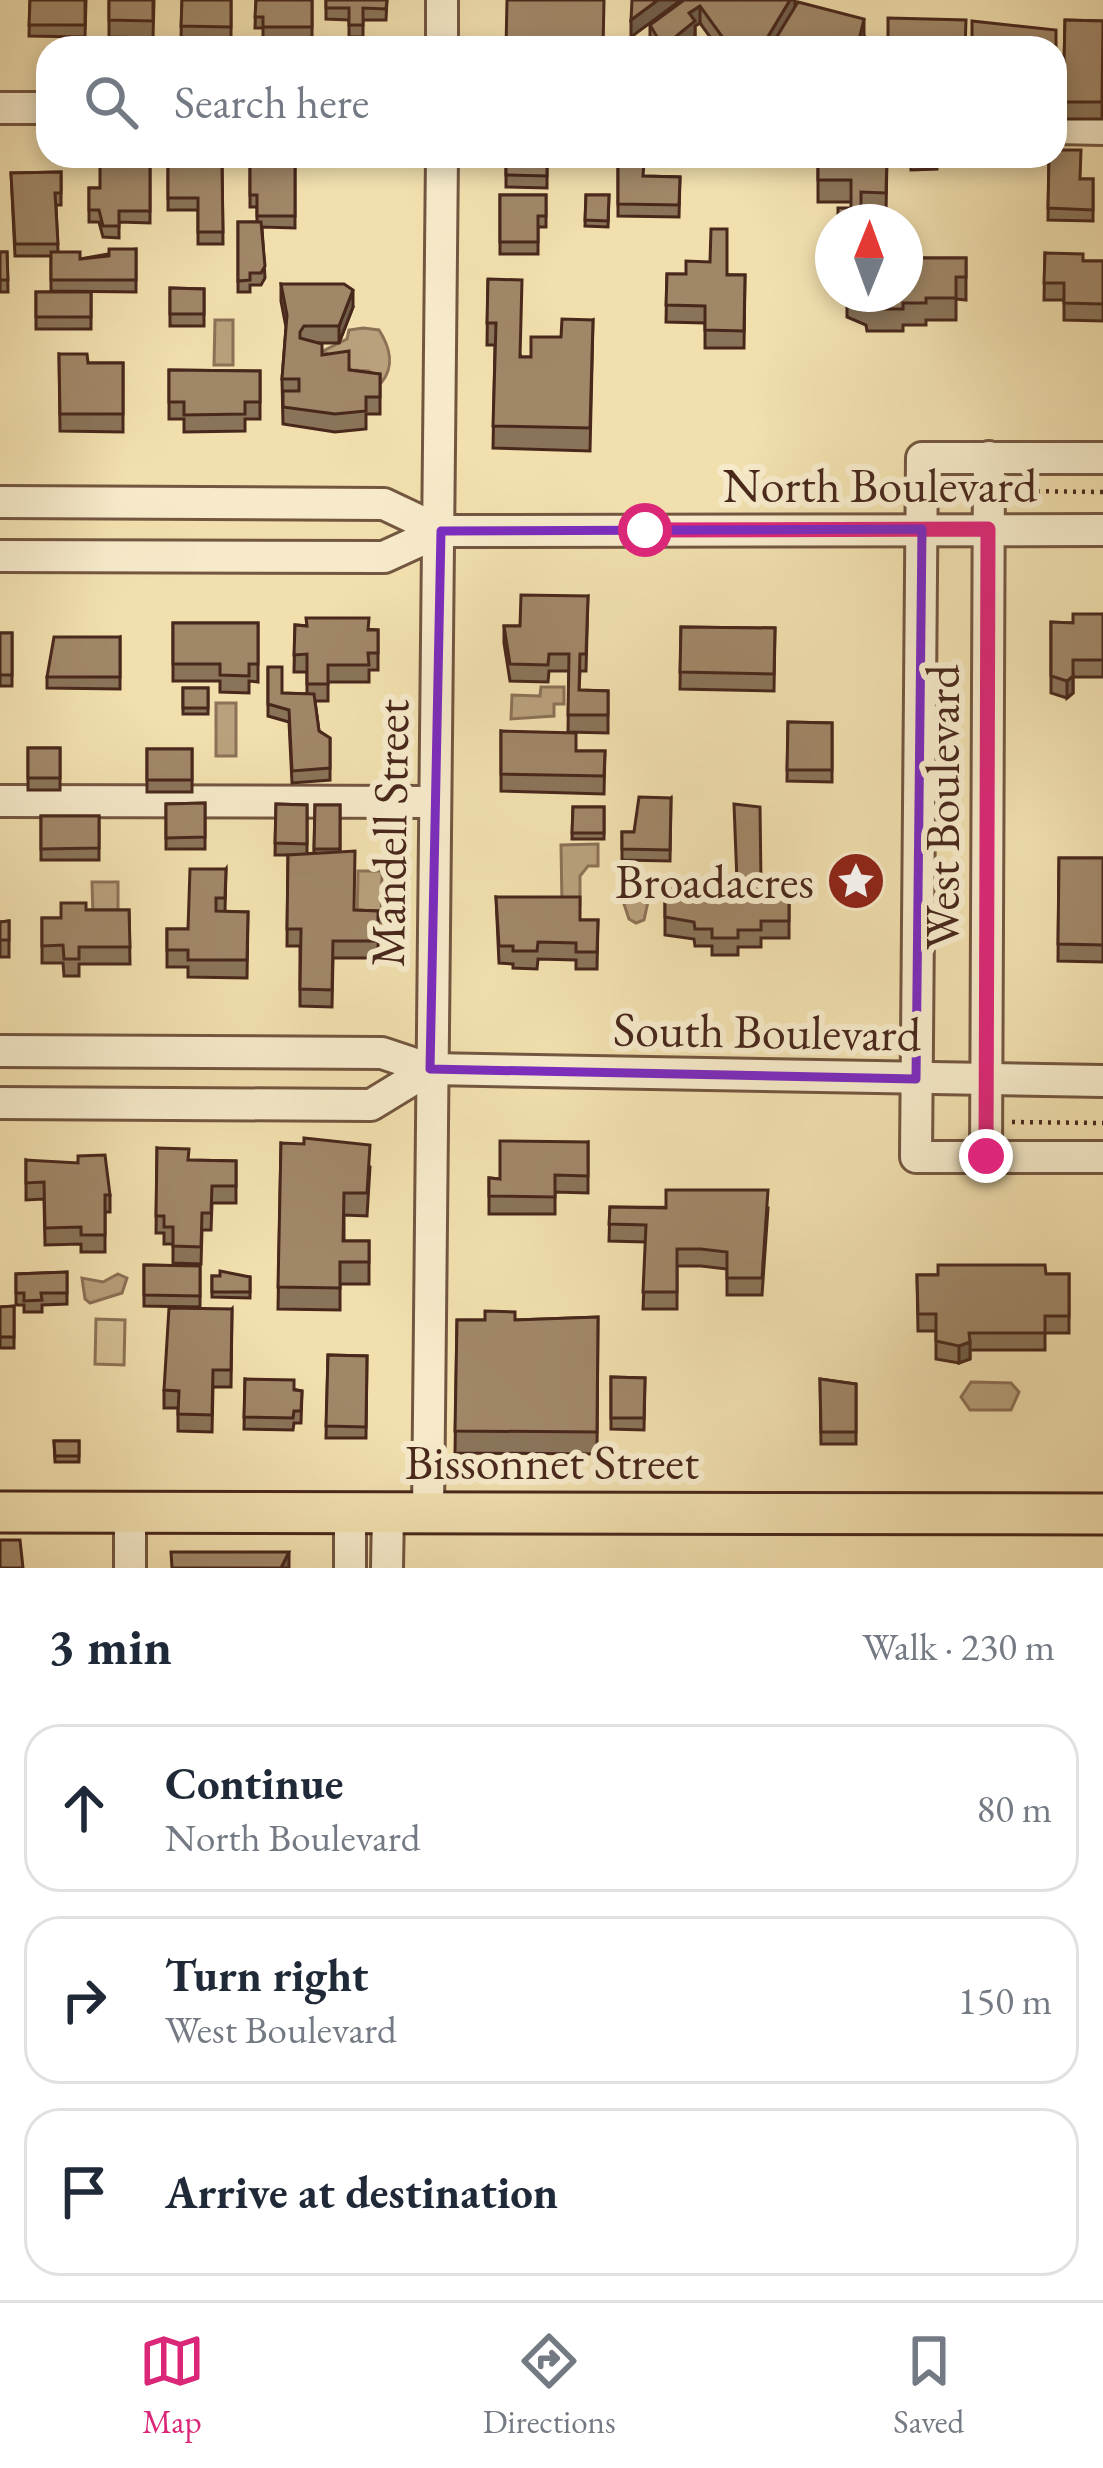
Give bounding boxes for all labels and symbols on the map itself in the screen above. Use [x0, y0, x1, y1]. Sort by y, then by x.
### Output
north arrow [815, 204, 923, 312]
street label: North Boulevard [723, 454, 1038, 516]
route start [618, 503, 672, 557]
street label: West Boulevard [911, 664, 973, 950]
street label: Mandell Street [356, 699, 422, 967]
place label: Broadacres [615, 850, 814, 912]
place icon: Broadacres [825, 850, 887, 912]
street label: South Boulevard [612, 997, 922, 1065]
route end [959, 1129, 1013, 1183]
street label: Bissonnet Street [405, 1431, 699, 1493]

